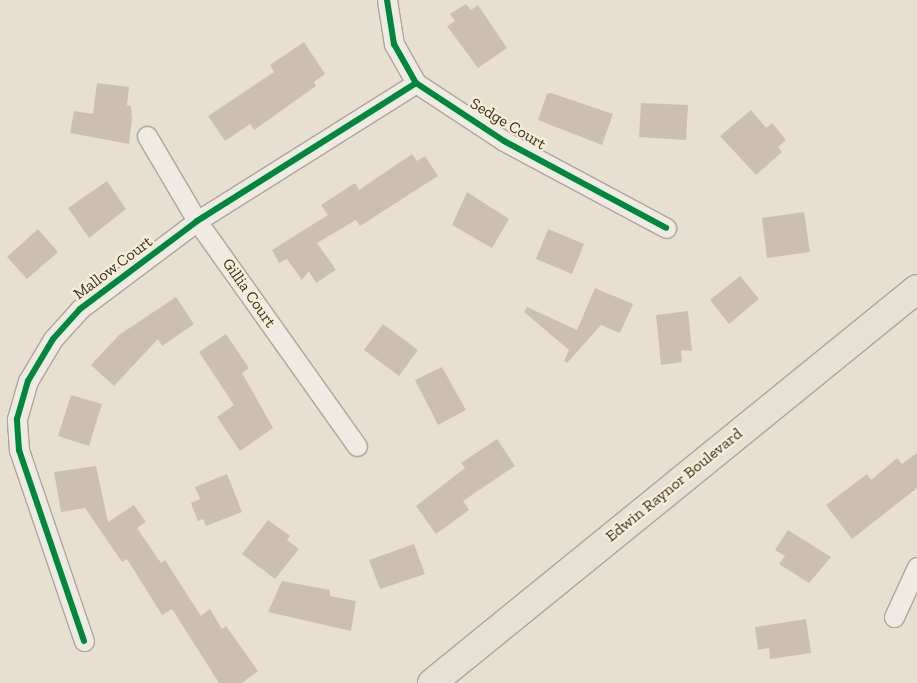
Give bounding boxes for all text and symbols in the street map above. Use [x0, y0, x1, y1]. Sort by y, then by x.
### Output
street label: Sedge Court [467, 94, 549, 154]
street label: Mallow Court [70, 232, 156, 304]
street label: Gillia Court [218, 255, 280, 331]
street label: Edwin Raynor Boulevard [602, 424, 746, 546]

